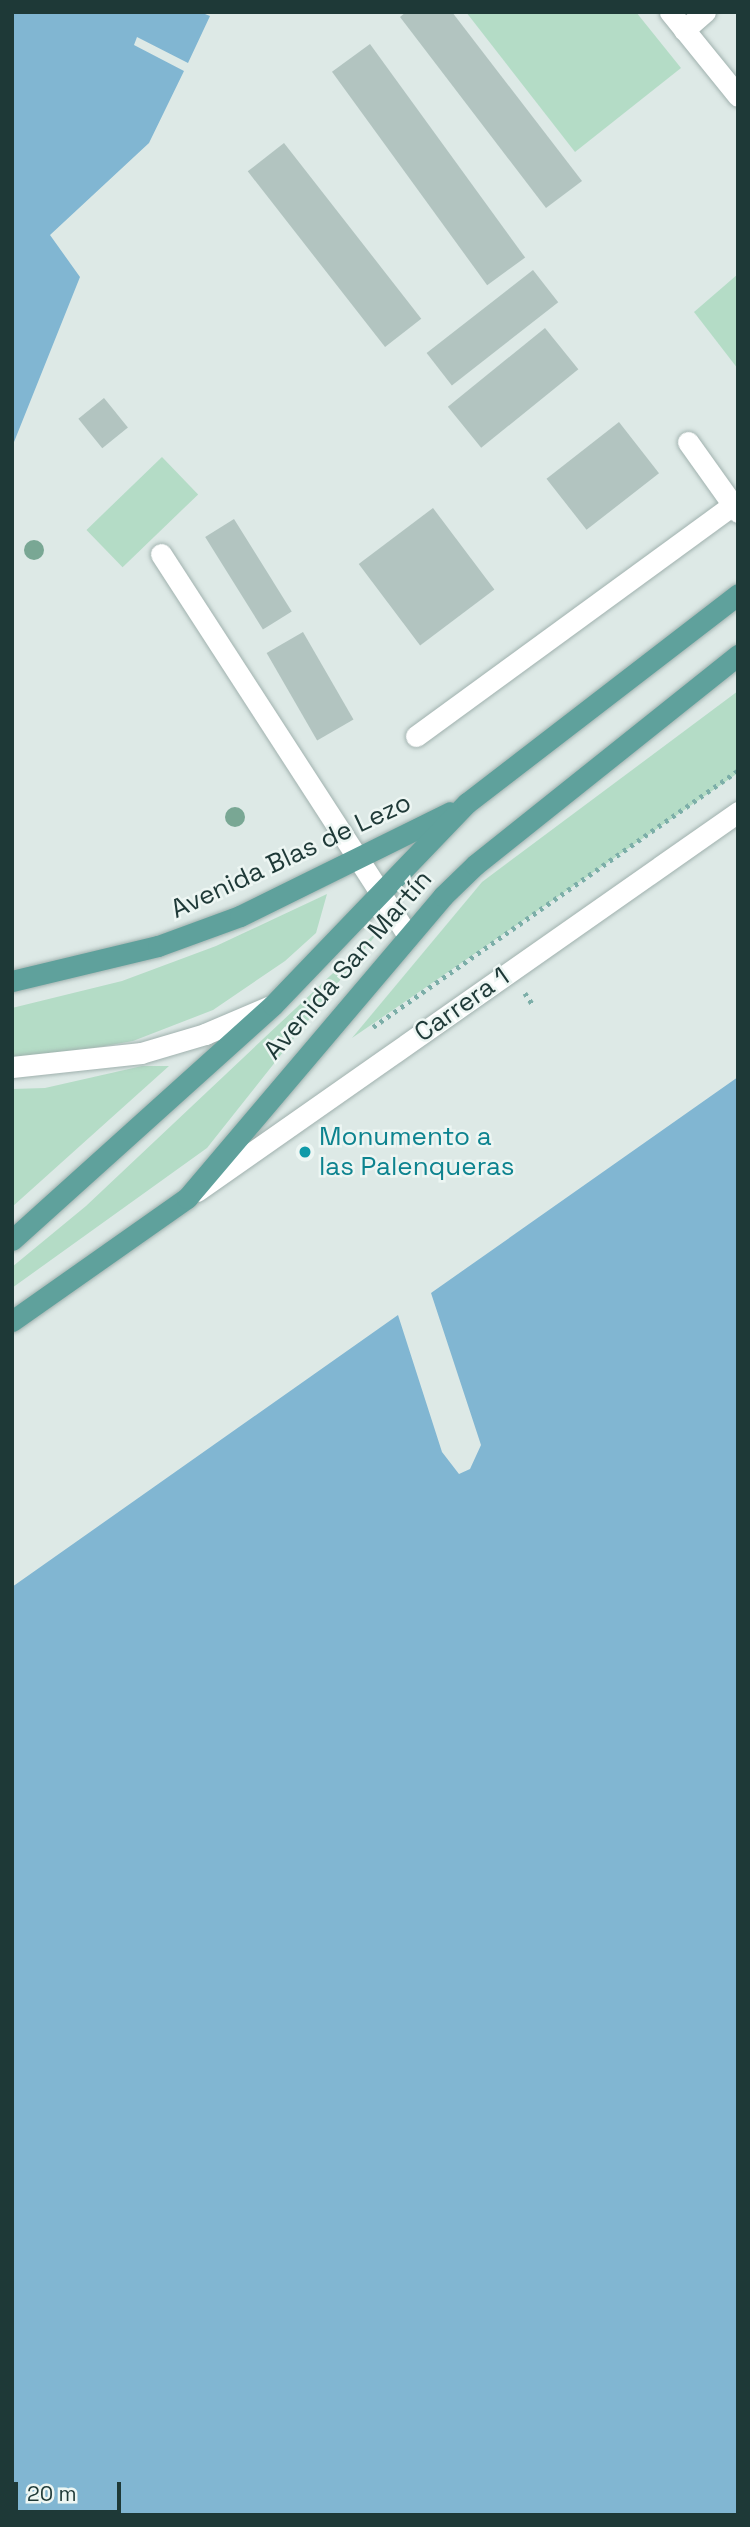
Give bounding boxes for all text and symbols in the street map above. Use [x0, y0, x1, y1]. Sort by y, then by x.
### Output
street label: Avenida Blas de Lezo [166, 787, 416, 925]
street label: Avenida San Martín [257, 864, 439, 1066]
street label: Carrera 1 [409, 961, 515, 1049]
place label: Monumento a las Palenqueras [319, 1121, 515, 1182]
marker: Monumento a las Palenqueras [297, 1144, 313, 1160]
scale bar [18, 2468, 124, 2512]
text: 20 m [27, 2480, 77, 2507]

